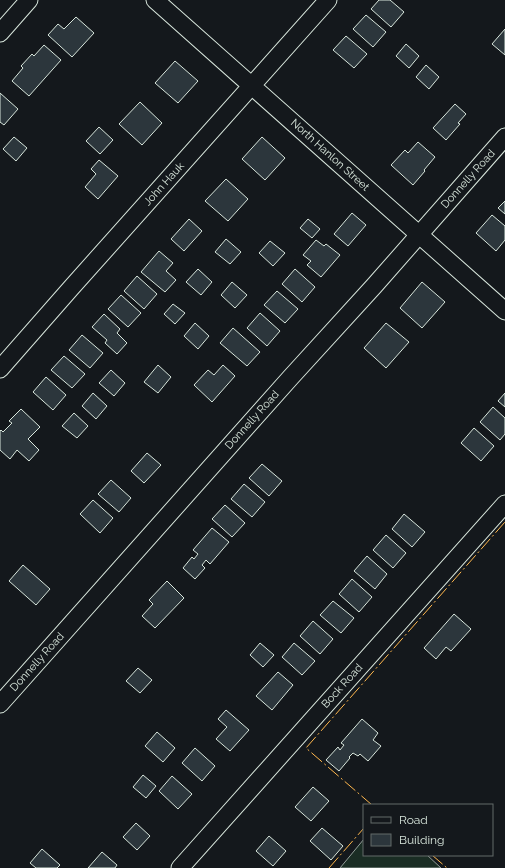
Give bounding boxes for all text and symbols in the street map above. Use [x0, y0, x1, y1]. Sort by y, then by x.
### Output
street label: North Hanlon Street [288, 116, 372, 194]
street label: Donnelly Road [438, 147, 498, 211]
street label: John Hauk [141, 160, 187, 208]
street label: Donnelly Road [222, 388, 282, 452]
street label: Donnelly Road [7, 630, 67, 694]
street label: Bock Road [319, 661, 365, 711]
legend [363, 804, 493, 856]
text: Road [399, 813, 428, 827]
text: Building [399, 833, 445, 847]

